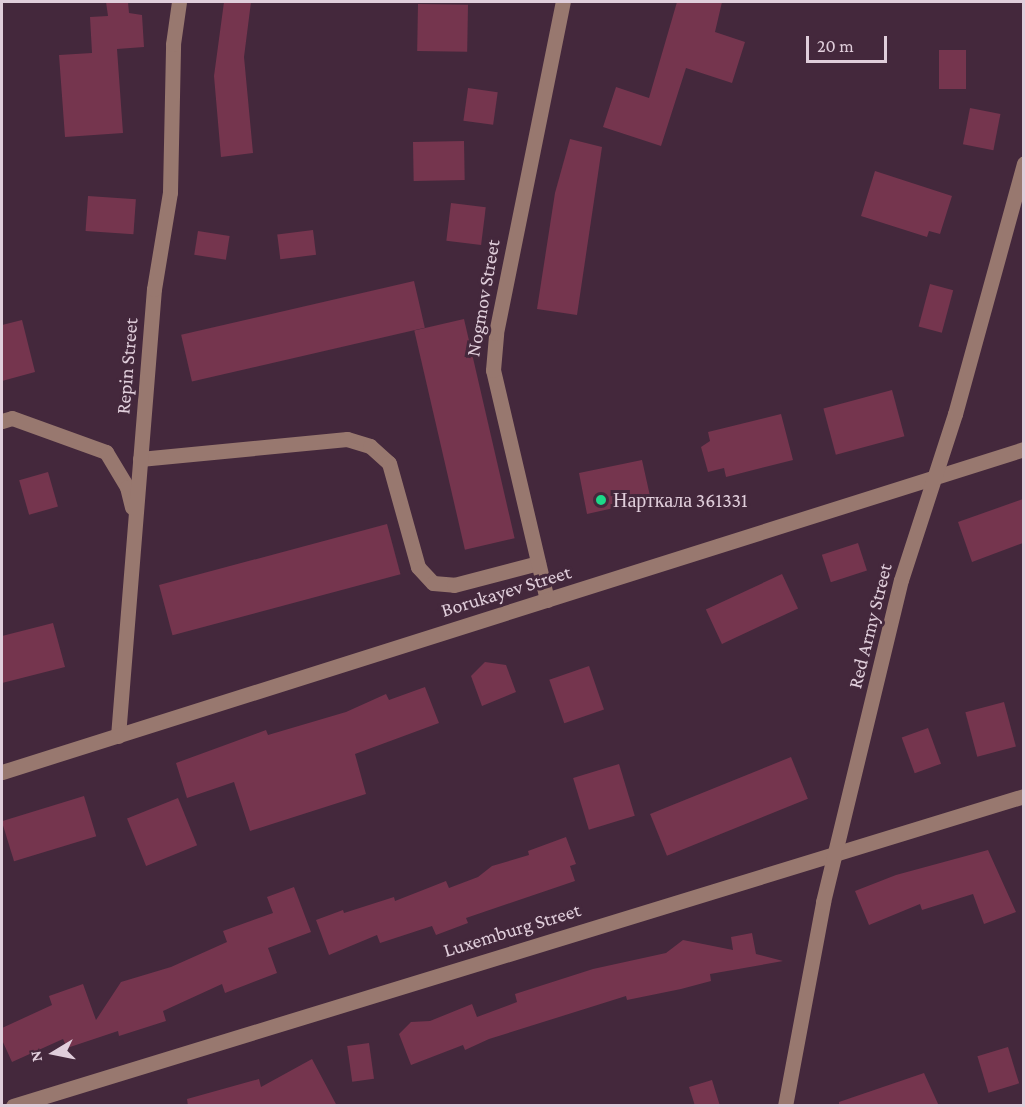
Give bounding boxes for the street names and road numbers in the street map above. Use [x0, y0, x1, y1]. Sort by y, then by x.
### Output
street label: Nogmov Street [461, 238, 505, 358]
street label: Repin Street [111, 317, 143, 415]
street label: Borukayev Street [438, 560, 574, 622]
street label: Red Army Street [843, 561, 897, 691]
street label: Luxemburg Street [440, 898, 584, 962]

